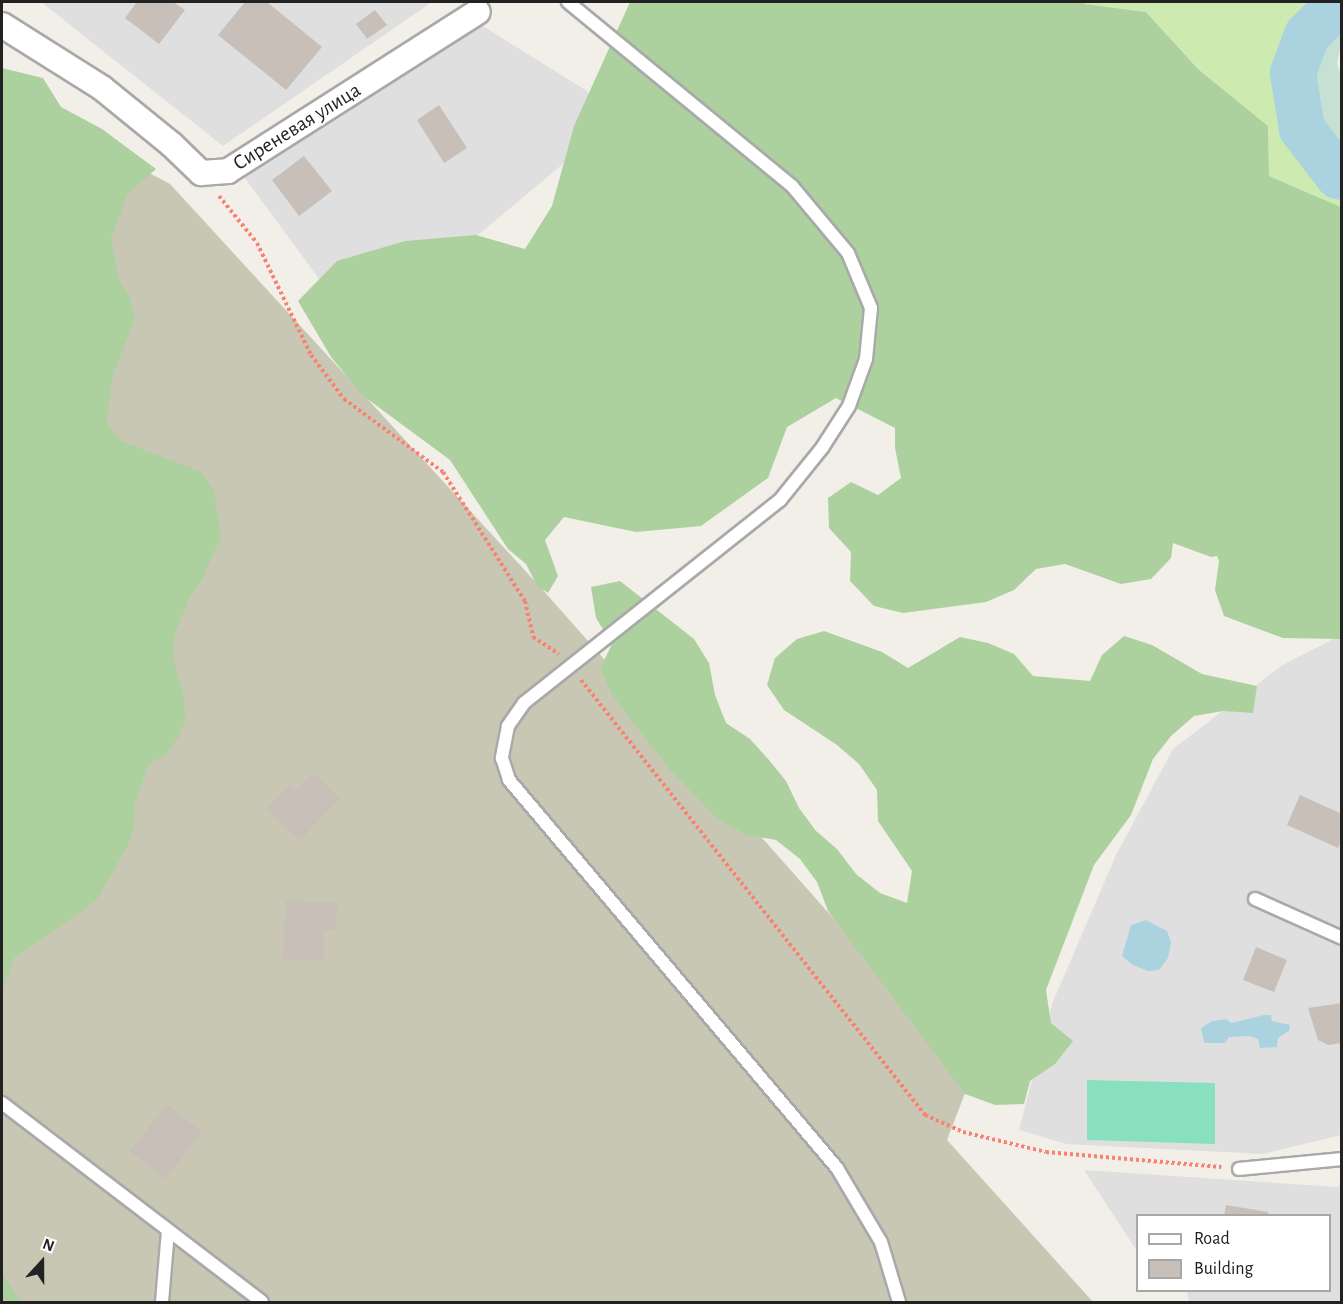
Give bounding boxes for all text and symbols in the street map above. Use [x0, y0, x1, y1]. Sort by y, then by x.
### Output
street label: Сиреневая улица [228, 78, 366, 176]
legend [1136, 1214, 1331, 1292]
text: Road [1194, 1230, 1230, 1248]
north arrow [12, 1232, 72, 1292]
text: N [40, 1236, 57, 1255]
text: Building [1194, 1260, 1253, 1278]

